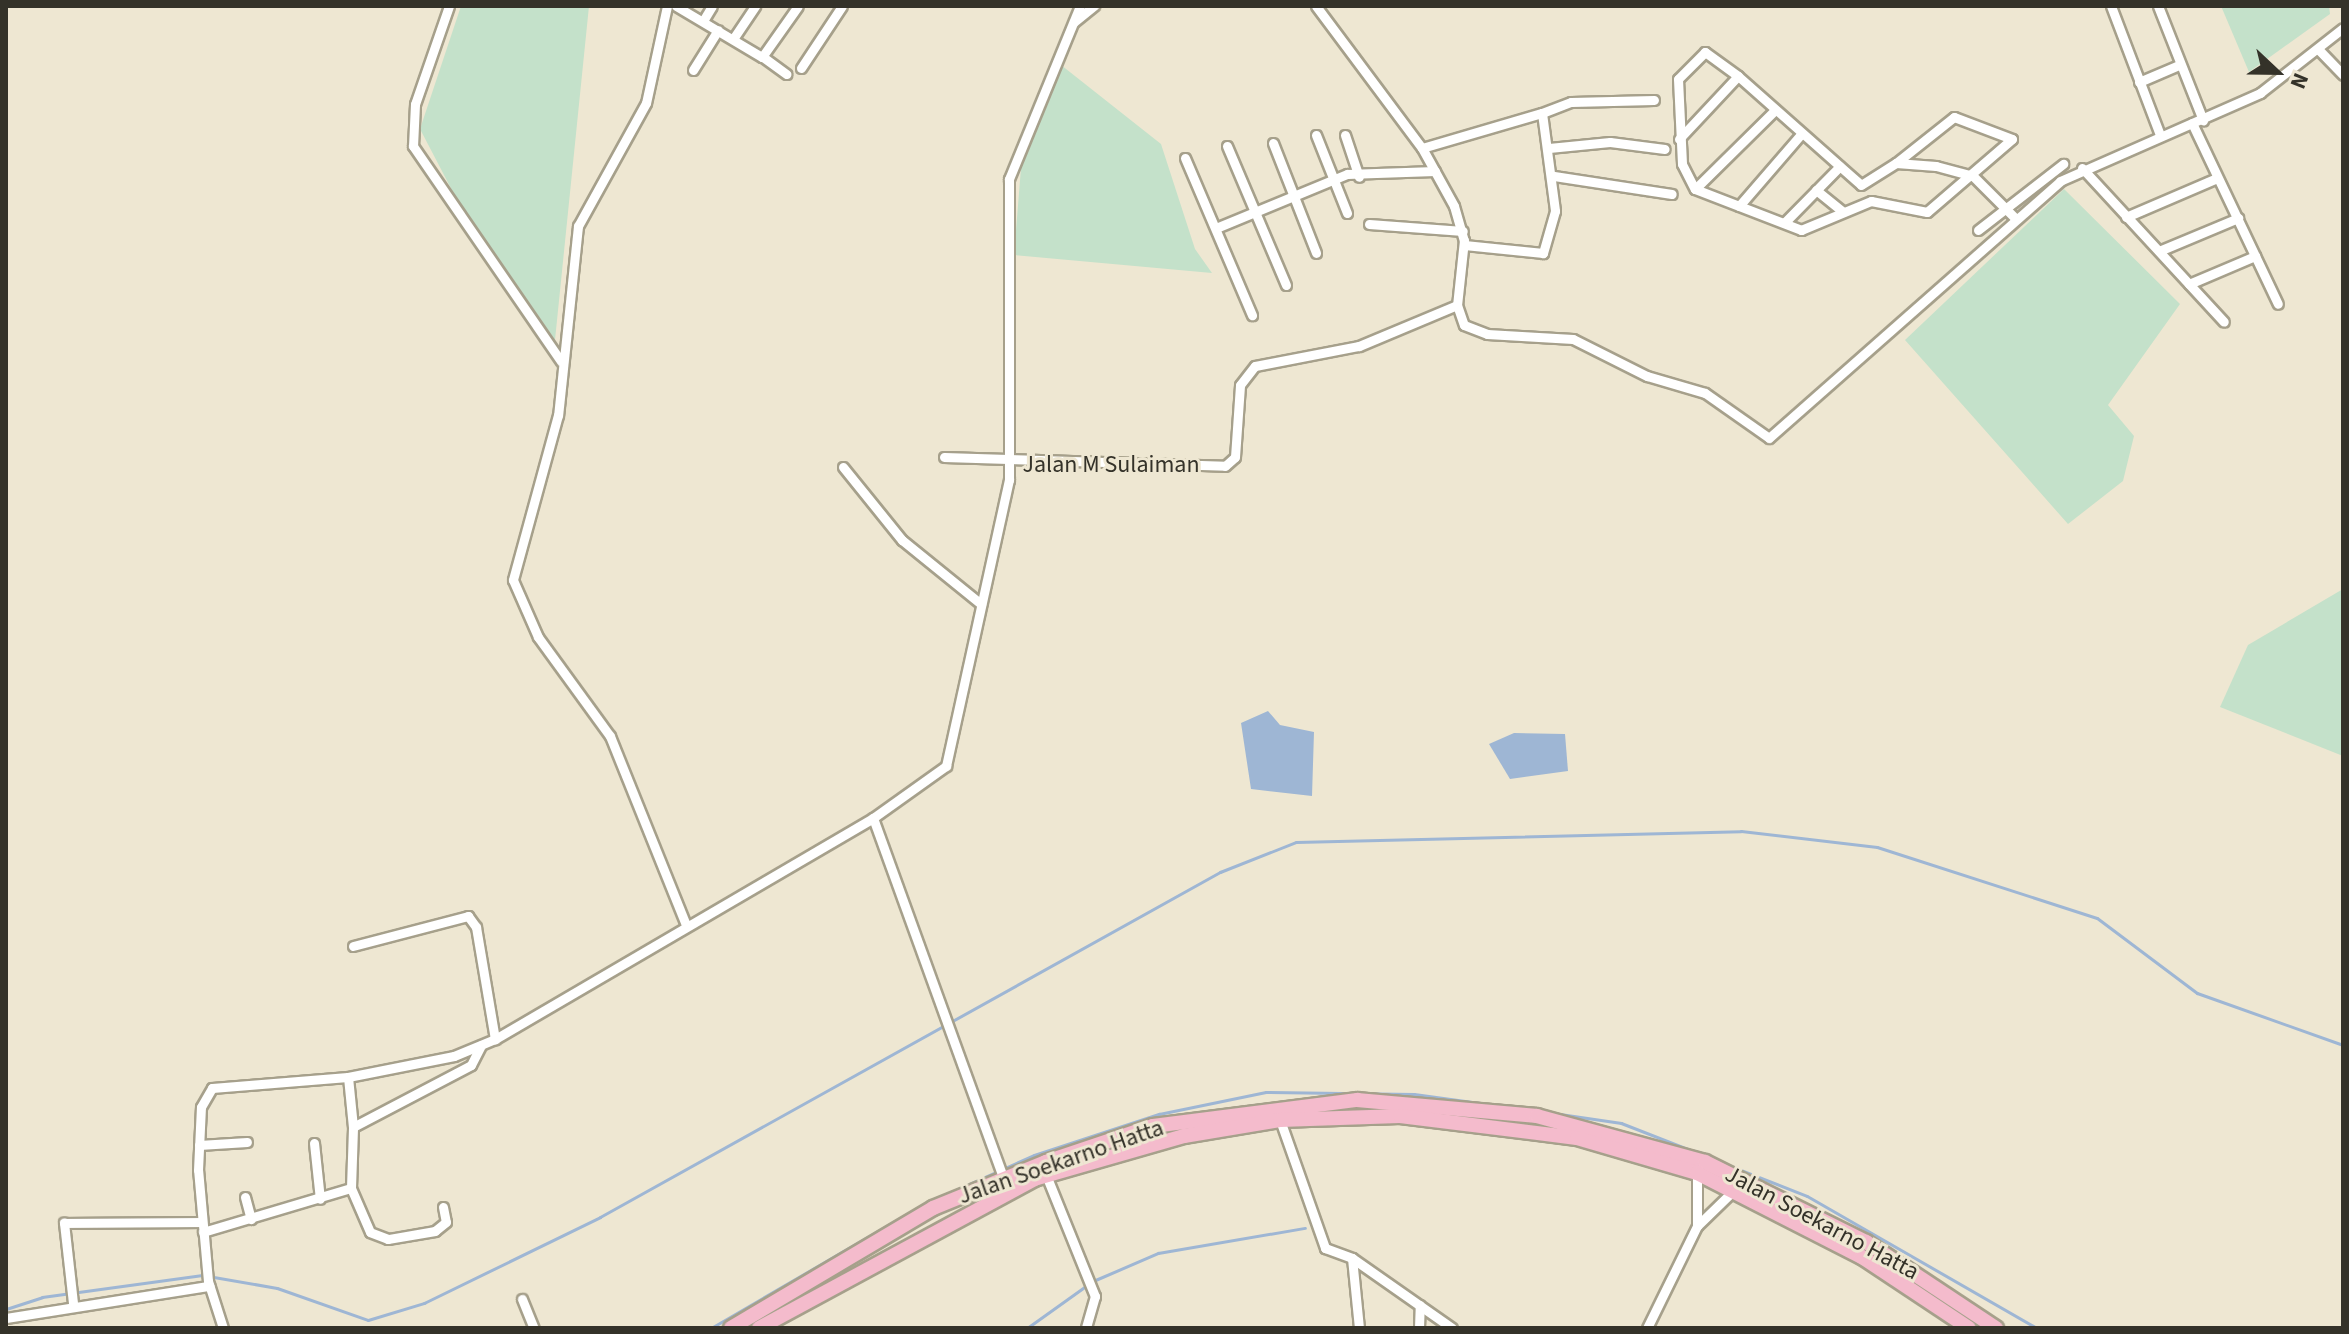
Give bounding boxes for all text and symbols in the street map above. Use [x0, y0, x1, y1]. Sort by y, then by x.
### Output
north arrow [2237, 32, 2317, 112]
text: N [2282, 68, 2317, 94]
street label: Jalan M Sulaiman [1022, 451, 1200, 479]
street label: Jalan Soekarno Hatta [955, 1113, 1167, 1211]
street label: Jalan Soekarno Hatta [1720, 1160, 1924, 1286]

